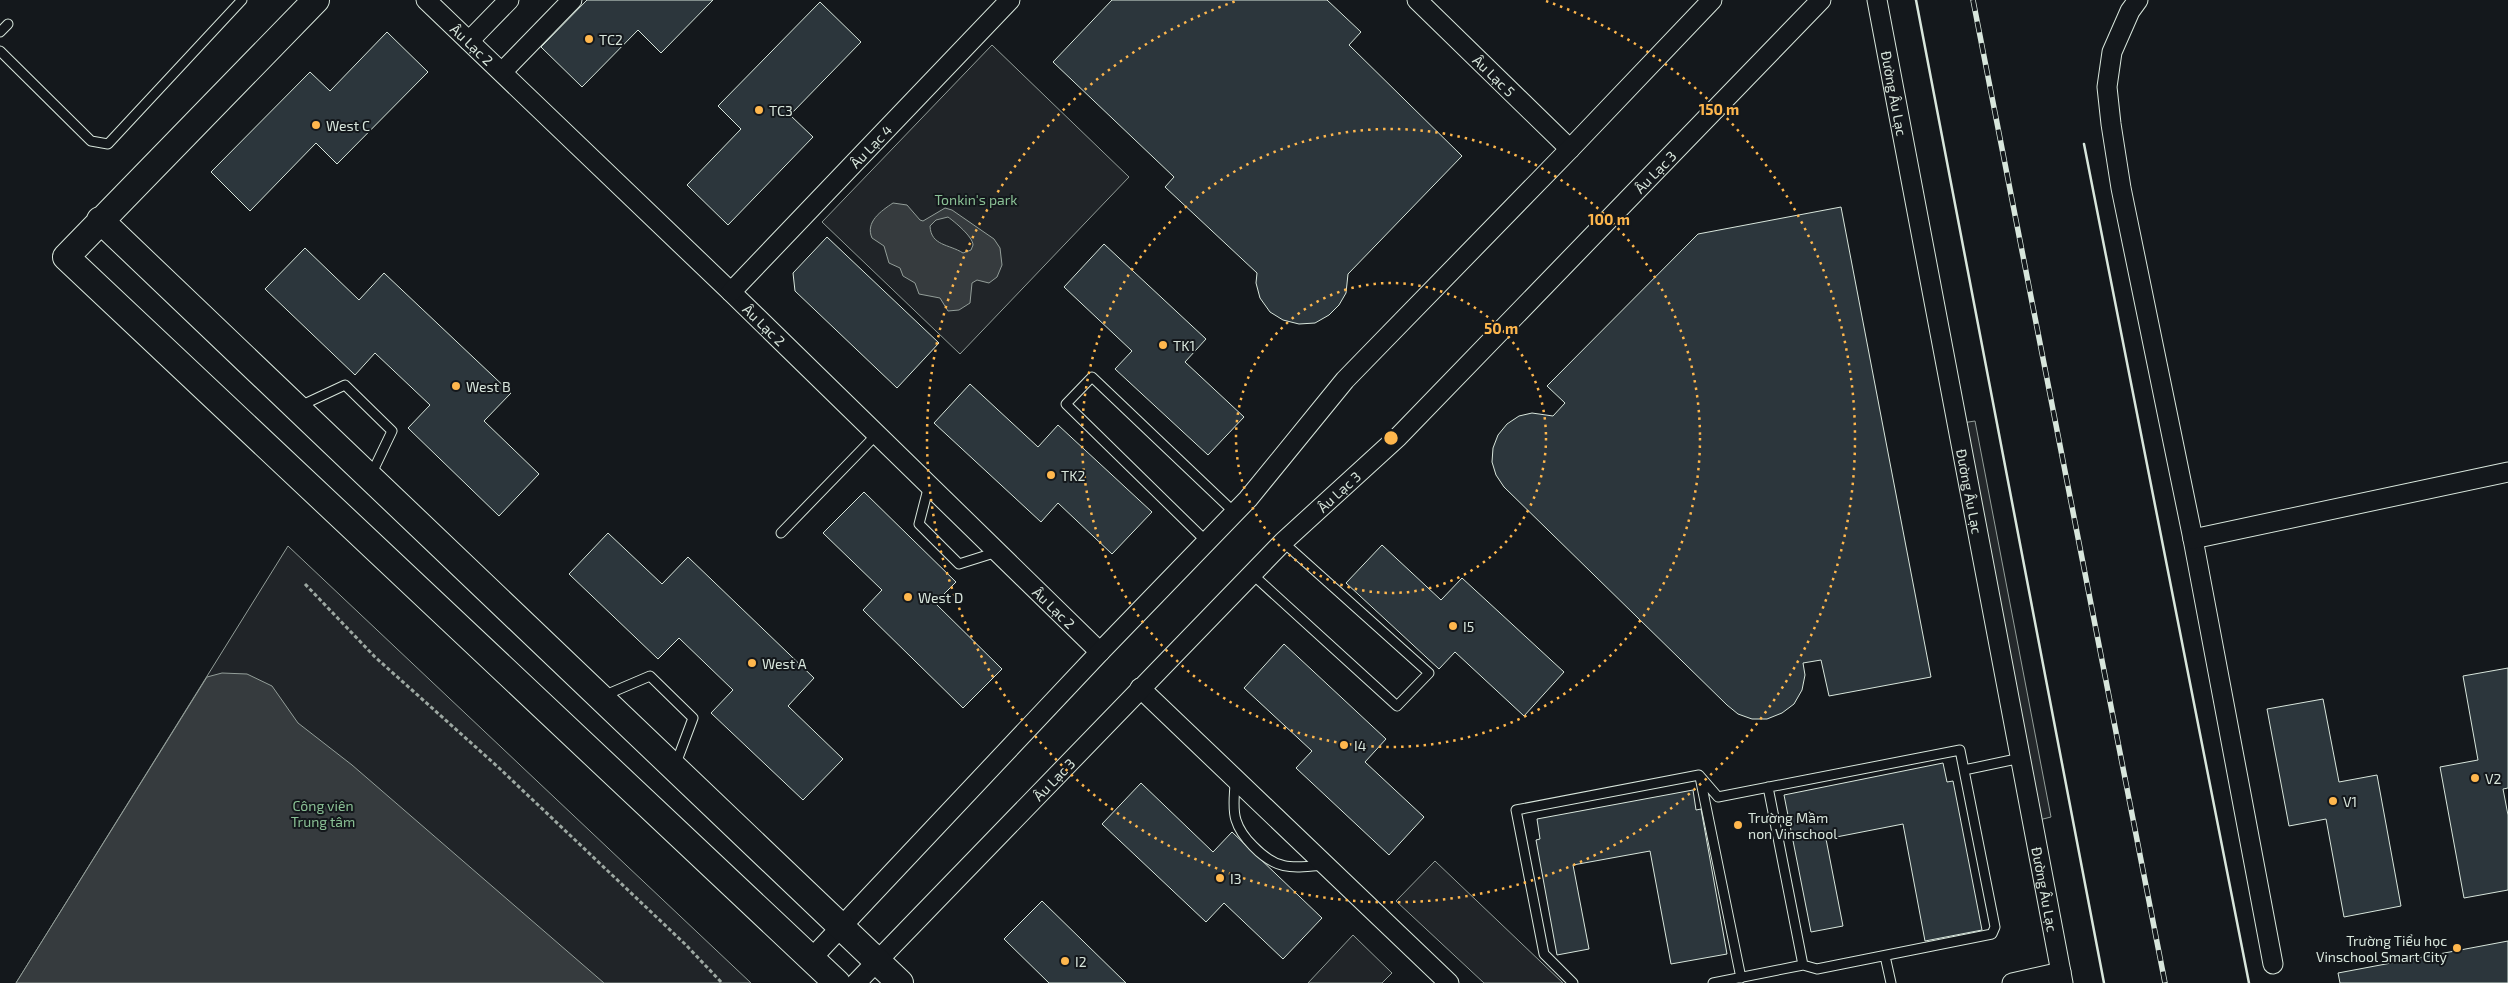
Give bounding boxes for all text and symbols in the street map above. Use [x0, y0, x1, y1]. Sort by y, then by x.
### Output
street label: Âu Lạc 2 [447, 20, 497, 69]
place label: TC2 [599, 31, 623, 48]
marker: TC2 [583, 33, 595, 45]
street label: Đường Âu Lạc [1878, 49, 1911, 137]
street label: Âu Lạc 5 [1470, 51, 1519, 100]
text: 150 m [1699, 100, 1739, 118]
place label: TC3 [769, 102, 793, 119]
marker: TC3 [753, 104, 765, 116]
place label: West C [326, 117, 370, 134]
marker: West C [310, 119, 322, 131]
street label: Âu Lạc 4 [846, 121, 895, 171]
street label: Âu Lạc 3 [1631, 147, 1679, 196]
park label: Tonkin's park [935, 191, 1017, 208]
text: 100 m [1588, 210, 1630, 228]
street label: Âu Lạc 2 [740, 300, 789, 349]
text: 50 m [1484, 319, 1518, 337]
place label: TK1 [1173, 337, 1195, 354]
marker: TK1 [1157, 339, 1169, 351]
place label: West B [466, 378, 511, 395]
marker: West B [450, 380, 462, 392]
centre of rings [1382, 429, 1400, 447]
street label: Đường Âu Lạc [1954, 447, 1986, 535]
place label: TK2 [1061, 467, 1085, 484]
street label: Âu Lạc 3 [1313, 467, 1364, 515]
marker: TK2 [1045, 469, 1057, 481]
street label: Âu Lạc 2 [1030, 583, 1079, 632]
place label: West D [918, 589, 963, 606]
marker: West D [902, 591, 914, 603]
place label: I5 [1463, 618, 1474, 635]
marker: I5 [1447, 620, 1459, 632]
place label: West A [762, 655, 807, 672]
marker: West A [746, 657, 758, 669]
place label: I4 [1354, 737, 1366, 754]
marker: I4 [1338, 739, 1350, 751]
street label: Âu Lạc 3 [1029, 754, 1078, 804]
place label: V2 [2485, 770, 2502, 787]
marker: V2 [2469, 772, 2481, 784]
place label: V1 [2343, 793, 2357, 810]
marker: V1 [2327, 795, 2339, 807]
park label: Công viên Trung tâm [291, 797, 355, 830]
place label: Trường Mầm non Vinschool [1748, 809, 1838, 842]
marker: Trường Mầm non Vinschool [1732, 819, 1744, 831]
street label: Đường Âu Lạc [2029, 845, 2062, 933]
place label: I3 [1230, 870, 1241, 887]
marker: I3 [1214, 872, 1226, 884]
place label: Trường Tiểu học Vinschool Smart City [2316, 932, 2448, 965]
marker: Trường Tiểu học Vinschool Smart City [2451, 942, 2463, 954]
place label: I2 [1075, 953, 1087, 970]
marker: I2 [1059, 955, 1071, 967]

